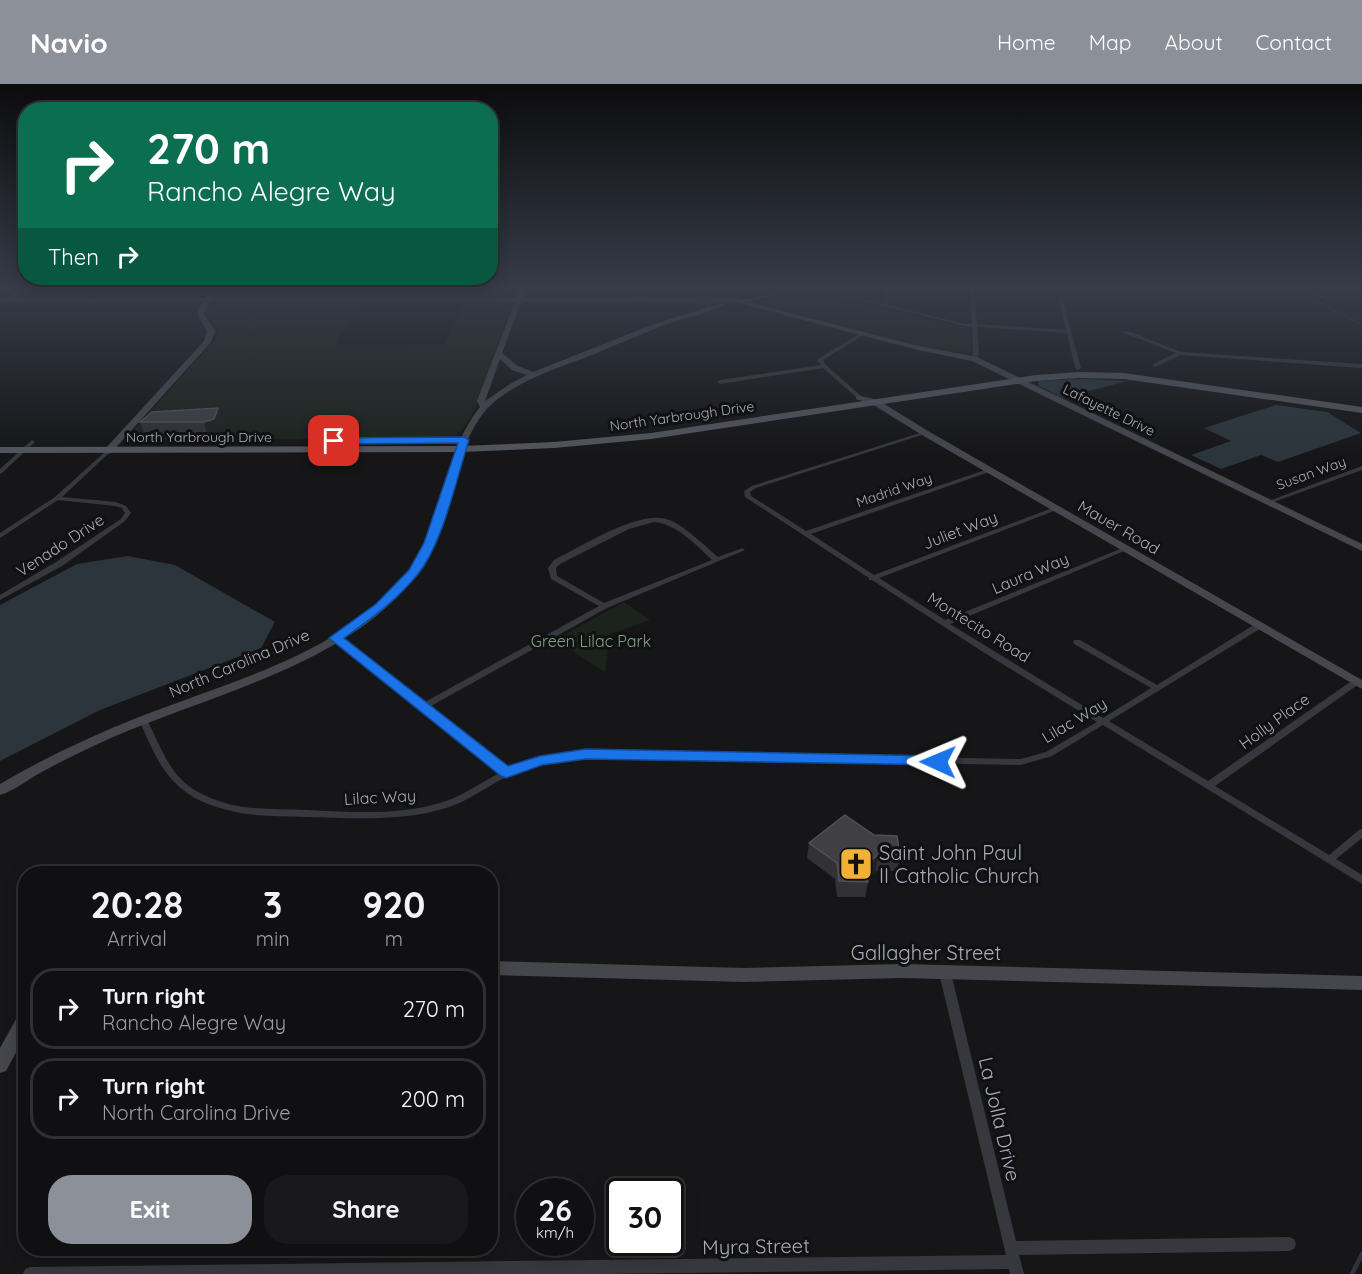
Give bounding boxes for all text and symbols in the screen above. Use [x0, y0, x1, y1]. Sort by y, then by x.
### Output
text: Navio [30, 25, 108, 60]
text: Home [997, 29, 1056, 55]
text: Map [1089, 29, 1132, 55]
text: About [1165, 29, 1223, 55]
text: Contact [1256, 29, 1332, 55]
text: 270 m [147, 122, 270, 175]
icon: right [48, 126, 126, 204]
text: Rancho Alegre Way [147, 174, 396, 208]
icon: right [111, 240, 144, 273]
text: Then [48, 243, 99, 271]
street label: Lafayette Drive [1060, 380, 1158, 440]
street label: North Yarbrough Drive [609, 397, 756, 435]
pin [308, 415, 359, 466]
icon: arrive [317, 424, 350, 457]
street label: North Yarbrough Drive [126, 428, 272, 446]
street label: Susan Way [1274, 452, 1348, 494]
street label: Madrid Way [854, 469, 934, 511]
street label: Mauer Road [1075, 496, 1163, 558]
street label: Juliet Way [920, 507, 1000, 553]
street label: Venado Drive [12, 509, 108, 581]
street label: Laura Way [989, 548, 1071, 598]
street label: Montecito Road [924, 587, 1034, 667]
street label: North Carolina Drive [166, 624, 312, 702]
park label: Green Lilac Park [531, 631, 651, 651]
street label: Holly Place [1235, 689, 1313, 753]
street label: Lilac Way [1038, 693, 1110, 747]
position arrow [906, 730, 970, 794]
street label: Lilac Way [343, 785, 417, 809]
place label: Saint John Paul II Catholic Church [879, 840, 1039, 888]
church icon: Saint John Paul II Catholic Church [838, 846, 874, 882]
text: 20:28 [91, 882, 183, 927]
text: 3 [263, 882, 282, 927]
text: 920 [362, 882, 425, 927]
text: Arrival [107, 926, 167, 951]
text: min [256, 926, 290, 951]
text: m [385, 926, 403, 951]
street label: Gallagher Street [851, 940, 1002, 965]
text: Turn right [102, 982, 206, 1010]
icon: right [51, 992, 84, 1025]
text: 270 m [403, 995, 465, 1023]
text: Rancho Alegre Way [102, 1010, 286, 1035]
street label: La Jolla Drive [974, 1054, 1026, 1184]
text: Turn right [102, 1072, 206, 1100]
icon: right [51, 1082, 84, 1115]
text: 200 m [401, 1085, 465, 1113]
text: North Carolina Drive [102, 1100, 291, 1125]
button: Exit [48, 1175, 252, 1244]
button: Share [264, 1175, 468, 1244]
speed limit sign: 30 [606, 1178, 684, 1256]
text: 26 [538, 1191, 572, 1229]
text: km/h [536, 1223, 574, 1242]
street label: Myra Street [702, 1233, 810, 1259]

